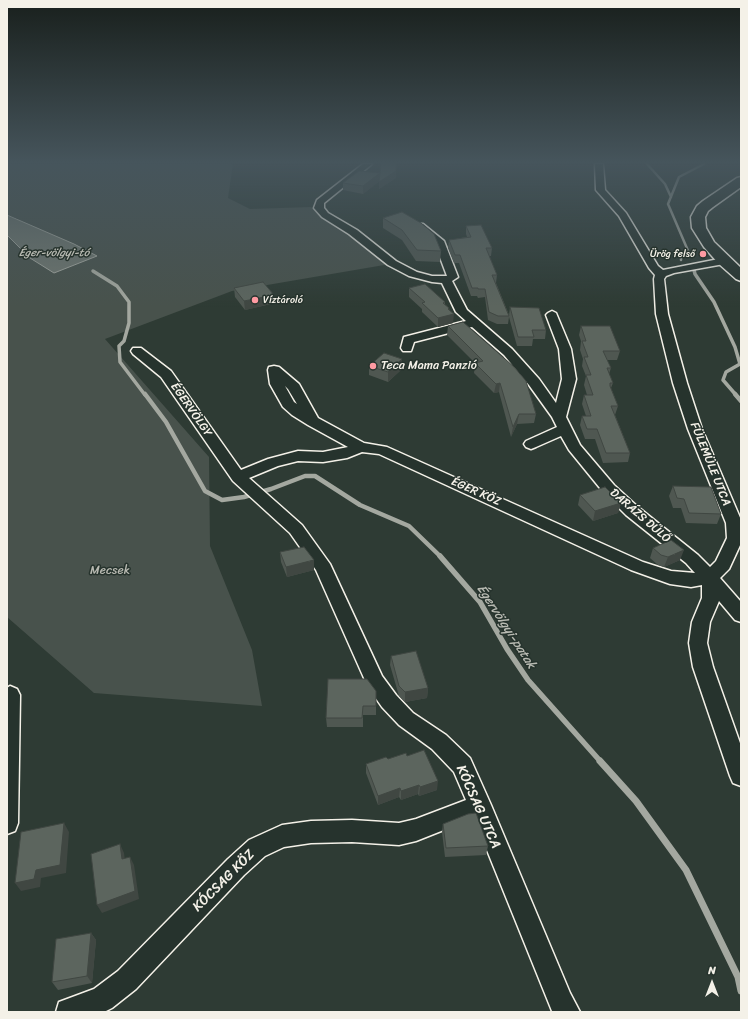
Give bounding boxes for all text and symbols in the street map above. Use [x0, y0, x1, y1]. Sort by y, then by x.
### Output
water label: Éger-völgyi-tó [19, 246, 89, 260]
place label: Ürög felső [650, 248, 695, 260]
marker: Ürög felső [698, 249, 708, 259]
place label: Víztároló [263, 294, 303, 306]
marker: Víztároló [250, 295, 260, 305]
place label: Teca Mama Panzió [381, 359, 477, 373]
marker: Teca Mama Panzió [368, 361, 378, 371]
street label: ÉGERVÖLGY [167, 380, 215, 440]
street label: FÜLEMÜLE UTCA [687, 420, 733, 508]
street label: ÉGER KÖZ [449, 475, 503, 509]
street label: DARÁZS DŰLŐ [607, 486, 673, 546]
park label: Mecsek [90, 564, 130, 578]
water label: Égervölgyi-patak [473, 582, 539, 672]
street label: KÓCSAG UTCA [452, 763, 504, 851]
street label: KÓCSAG KÖZ [189, 846, 259, 916]
text: N [708, 961, 716, 980]
north arrow [692, 963, 732, 1003]

